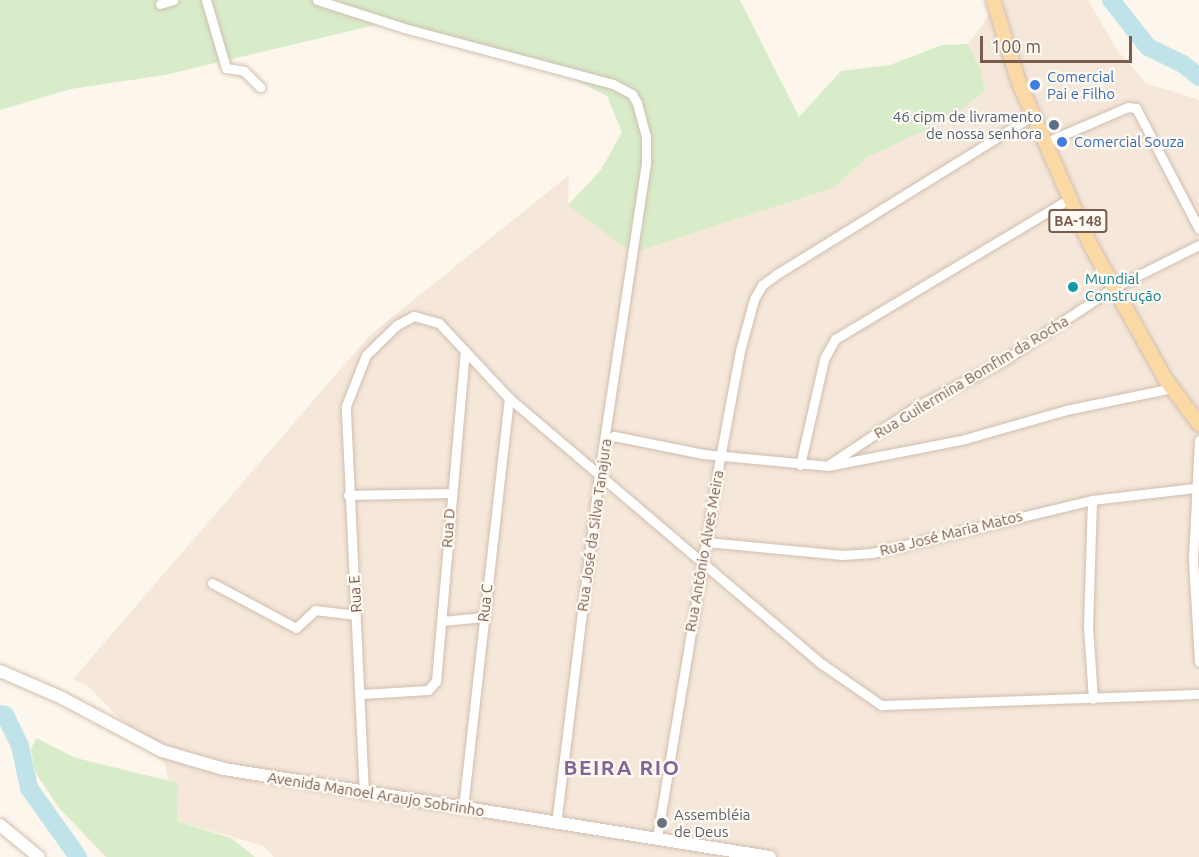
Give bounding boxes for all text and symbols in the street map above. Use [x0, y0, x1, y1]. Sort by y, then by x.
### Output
scale bar [983, 24, 1134, 62]
text: 100 m [991, 36, 1041, 56]
place label: Comercial Pai e Filho [1047, 67, 1115, 102]
marker: Comercial Pai e Filho [1028, 78, 1042, 92]
place label: 46 cipm de livramento de nossa senhora [893, 107, 1042, 142]
marker: 46 cipm de livramento de nossa senhora [1047, 118, 1061, 132]
place label: Comercial Souza [1074, 133, 1184, 151]
marker: Comercial Souza [1055, 135, 1069, 149]
road number: BA-148 [1048, 210, 1108, 232]
place label: Mundial Construção [1085, 269, 1162, 304]
marker: Mundial Construção [1066, 280, 1080, 294]
street label: Rua Guilermina Bomfim da Rocha [871, 312, 1071, 442]
street label: Rua José da Silva Tanajura [573, 437, 615, 613]
street label: Rua Antônio Alves Meira [681, 469, 727, 633]
street label: Rua José Maria Matos [878, 507, 1024, 559]
street label: Rua D [438, 508, 458, 548]
street label: Rua E [345, 575, 365, 613]
street label: Rua C [474, 583, 496, 623]
district label: BEIRA RIO [563, 754, 681, 780]
street label: Avenida Manoel Araujo Sobrinho [266, 768, 486, 820]
place label: Assembléia de Deus [674, 805, 751, 840]
marker: Assembléia de Deus [655, 816, 669, 830]

